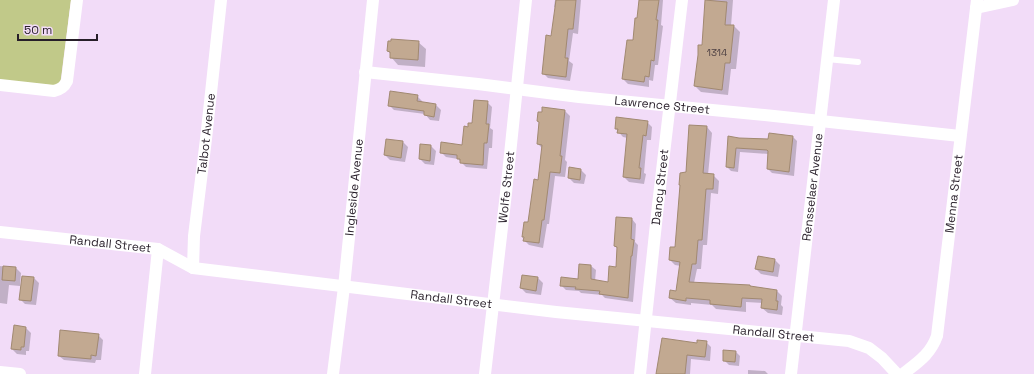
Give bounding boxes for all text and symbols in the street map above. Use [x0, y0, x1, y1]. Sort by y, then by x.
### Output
scale bar [18, 16, 97, 42]
text: 50 m [24, 22, 52, 38]
house number: 1314 [707, 46, 727, 59]
street label: Talbot Avenue [194, 92, 219, 175]
street label: Lawrence Street [614, 92, 711, 118]
street label: Rensselaer Avenue [798, 132, 827, 242]
street label: Ingleside Avenue [341, 138, 367, 237]
street label: Dancy Street [648, 148, 672, 226]
street label: Wolfe Street [495, 150, 518, 224]
street label: Menna Street [941, 154, 967, 234]
street label: Randall Street [69, 232, 152, 256]
street label: Randall Street [410, 286, 493, 312]
street label: Randall Street [732, 322, 815, 346]

